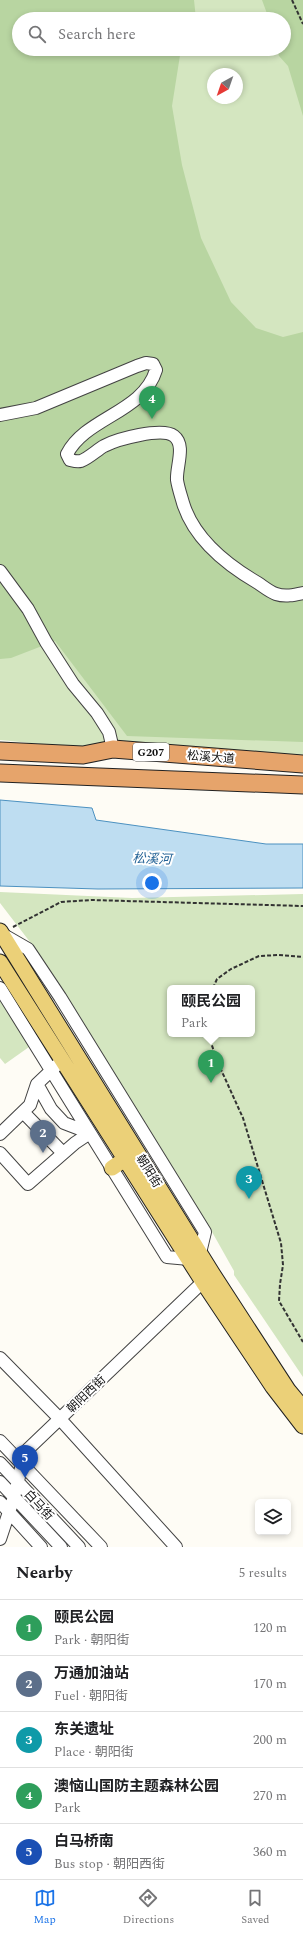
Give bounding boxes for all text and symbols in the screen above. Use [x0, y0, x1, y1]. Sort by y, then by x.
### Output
search box [12, 12, 291, 56]
icon: search [26, 23, 48, 45]
text: Search here [58, 23, 136, 46]
north arrow [207, 68, 243, 104]
pin: 4 [139, 386, 165, 419]
road number: G207 [133, 743, 169, 761]
street label: 松溪大道 [186, 746, 236, 769]
water label: 松溪河 [132, 848, 175, 870]
your location [142, 873, 162, 893]
popup [167, 985, 255, 1037]
text: 颐民公园 [181, 990, 241, 1013]
text: Park [181, 1013, 208, 1033]
pin: 1 [198, 1050, 224, 1083]
pin: 2 [30, 1120, 56, 1153]
street label: 朝阳街 [131, 1151, 166, 1192]
pin: 3 [236, 1166, 262, 1199]
street label: 朝阳西街 [62, 1371, 110, 1418]
pin: 5 [12, 1445, 38, 1478]
street label: 白马街 [19, 1486, 58, 1525]
map controls [255, 1499, 291, 1535]
button: layers [255, 1499, 291, 1535]
text: Nearby [16, 1560, 72, 1586]
text: 5 results [239, 1563, 287, 1583]
text: 颐民公园 [54, 1606, 114, 1629]
text: 1 [25, 1618, 33, 1638]
text: 120 m [253, 1618, 287, 1638]
text: Park · 朝阳街 [54, 1630, 130, 1650]
text: 万通加油站 [54, 1662, 129, 1685]
text: 2 [25, 1674, 33, 1694]
text: 170 m [253, 1674, 287, 1694]
text: Fuel · 朝阳街 [54, 1686, 128, 1706]
text: 东关遗址 [54, 1718, 114, 1741]
text: 3 [25, 1730, 33, 1750]
text: 200 m [253, 1730, 287, 1750]
text: Place · 朝阳街 [54, 1742, 134, 1762]
text: 澳恼山国防主题森林公园 [54, 1775, 219, 1798]
text: 4 [25, 1786, 33, 1806]
text: 270 m [253, 1786, 287, 1806]
text: Park [54, 1798, 81, 1818]
text: 白马桥南 [54, 1830, 114, 1853]
text: 5 [25, 1842, 33, 1862]
text: 360 m [253, 1842, 287, 1862]
text: Bus stop · 朝阳西街 [54, 1854, 165, 1874]
tab: Map [34, 1887, 56, 1928]
tab: Directions [123, 1887, 174, 1928]
tab: Saved [241, 1887, 269, 1928]

